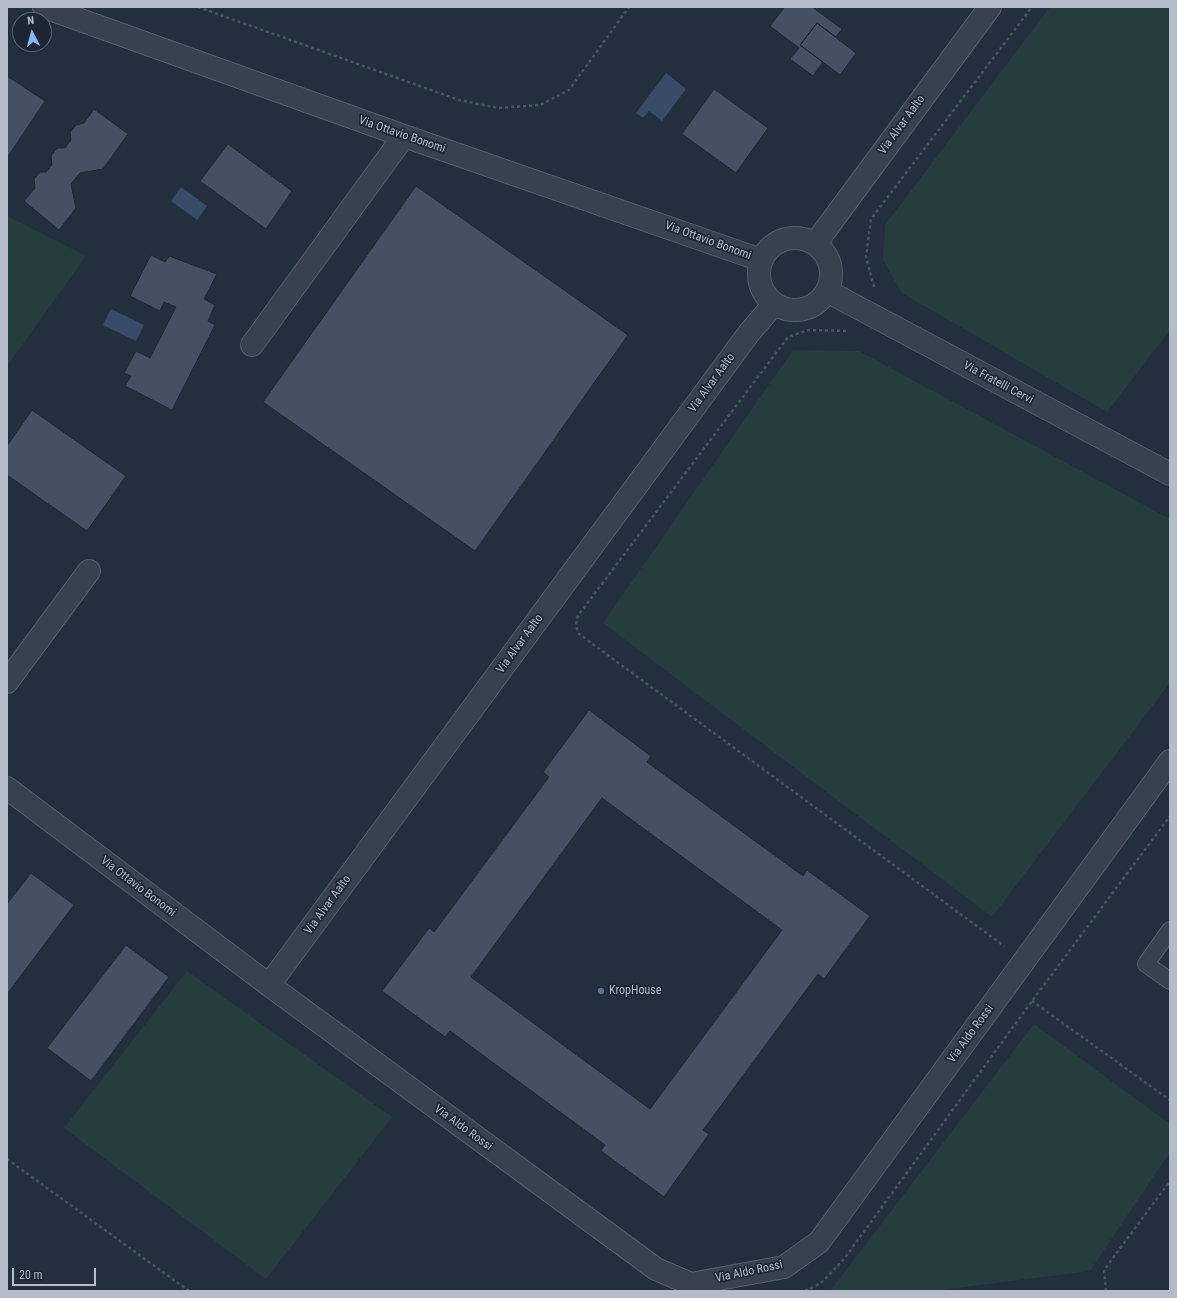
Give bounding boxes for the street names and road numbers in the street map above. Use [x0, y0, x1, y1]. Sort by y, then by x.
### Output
street label: Via Alvar Aalto [876, 93, 928, 157]
street label: Via Ottavio Bonomi [357, 113, 447, 157]
street label: Via Ottavio Bonomi [663, 219, 753, 263]
street label: Via Alvar Aalto [686, 351, 738, 415]
street label: Via Fratelli Cervi [961, 359, 1035, 407]
street label: Via Alvar Aalto [494, 612, 546, 676]
street label: Via Ottavio Bonomi [97, 854, 179, 920]
street label: Via Alvar Aalto [302, 873, 354, 937]
street label: Via Aldo Rossi [945, 1002, 997, 1066]
street label: Via Aldo Rossi [431, 1102, 495, 1154]
street label: Via Aldo Rossi [714, 1258, 784, 1286]

